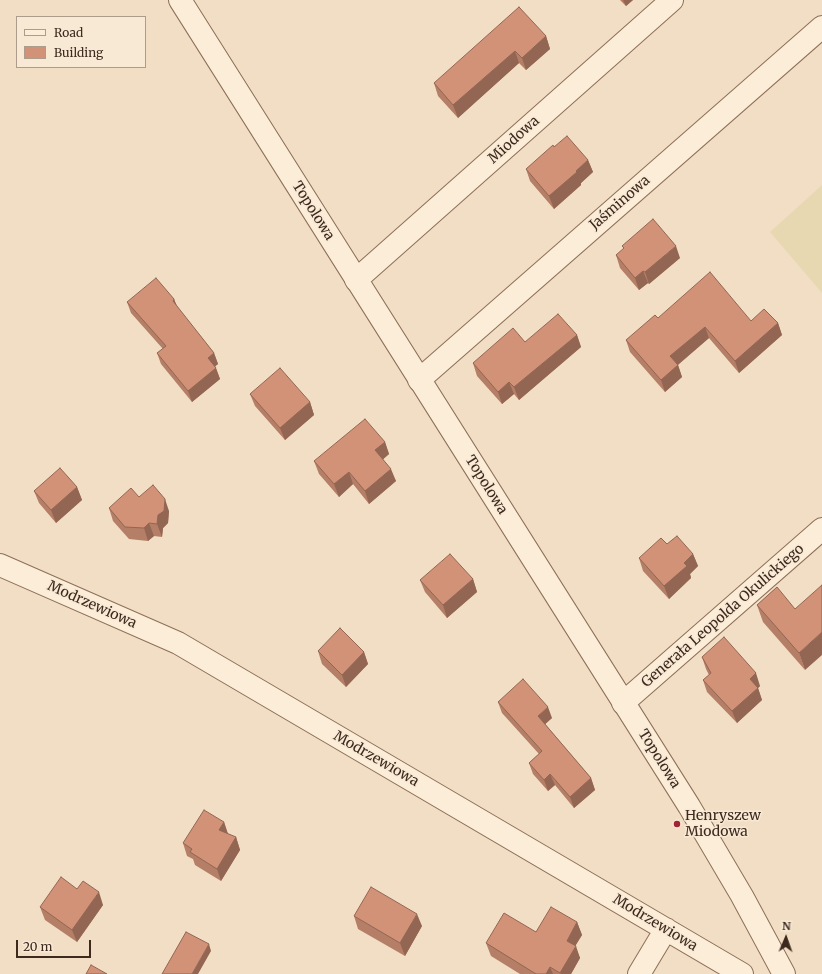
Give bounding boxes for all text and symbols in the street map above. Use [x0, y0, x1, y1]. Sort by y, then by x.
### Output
legend [16, 16, 146, 68]
text: Road [54, 25, 83, 40]
text: Building [54, 45, 103, 60]
street label: Miodowa [485, 113, 543, 167]
street label: Jaśminowa [586, 172, 654, 234]
street label: Topolowa [288, 178, 338, 244]
street label: Topolowa [461, 452, 511, 518]
street label: Generała Leopolda Okulickiego [638, 541, 808, 691]
street label: Modrzewiowa [45, 578, 139, 632]
street label: Topolowa [634, 726, 684, 792]
street label: Modrzewiowa [330, 728, 422, 790]
place label: Henryszew Miodowa [685, 808, 761, 840]
marker: Henryszew Miodowa [672, 819, 682, 829]
street label: Modrzewiowa [610, 891, 700, 955]
north arrow [766, 918, 806, 958]
text: N [782, 919, 791, 933]
scale bar [18, 932, 93, 958]
text: 20 m [23, 939, 52, 954]

